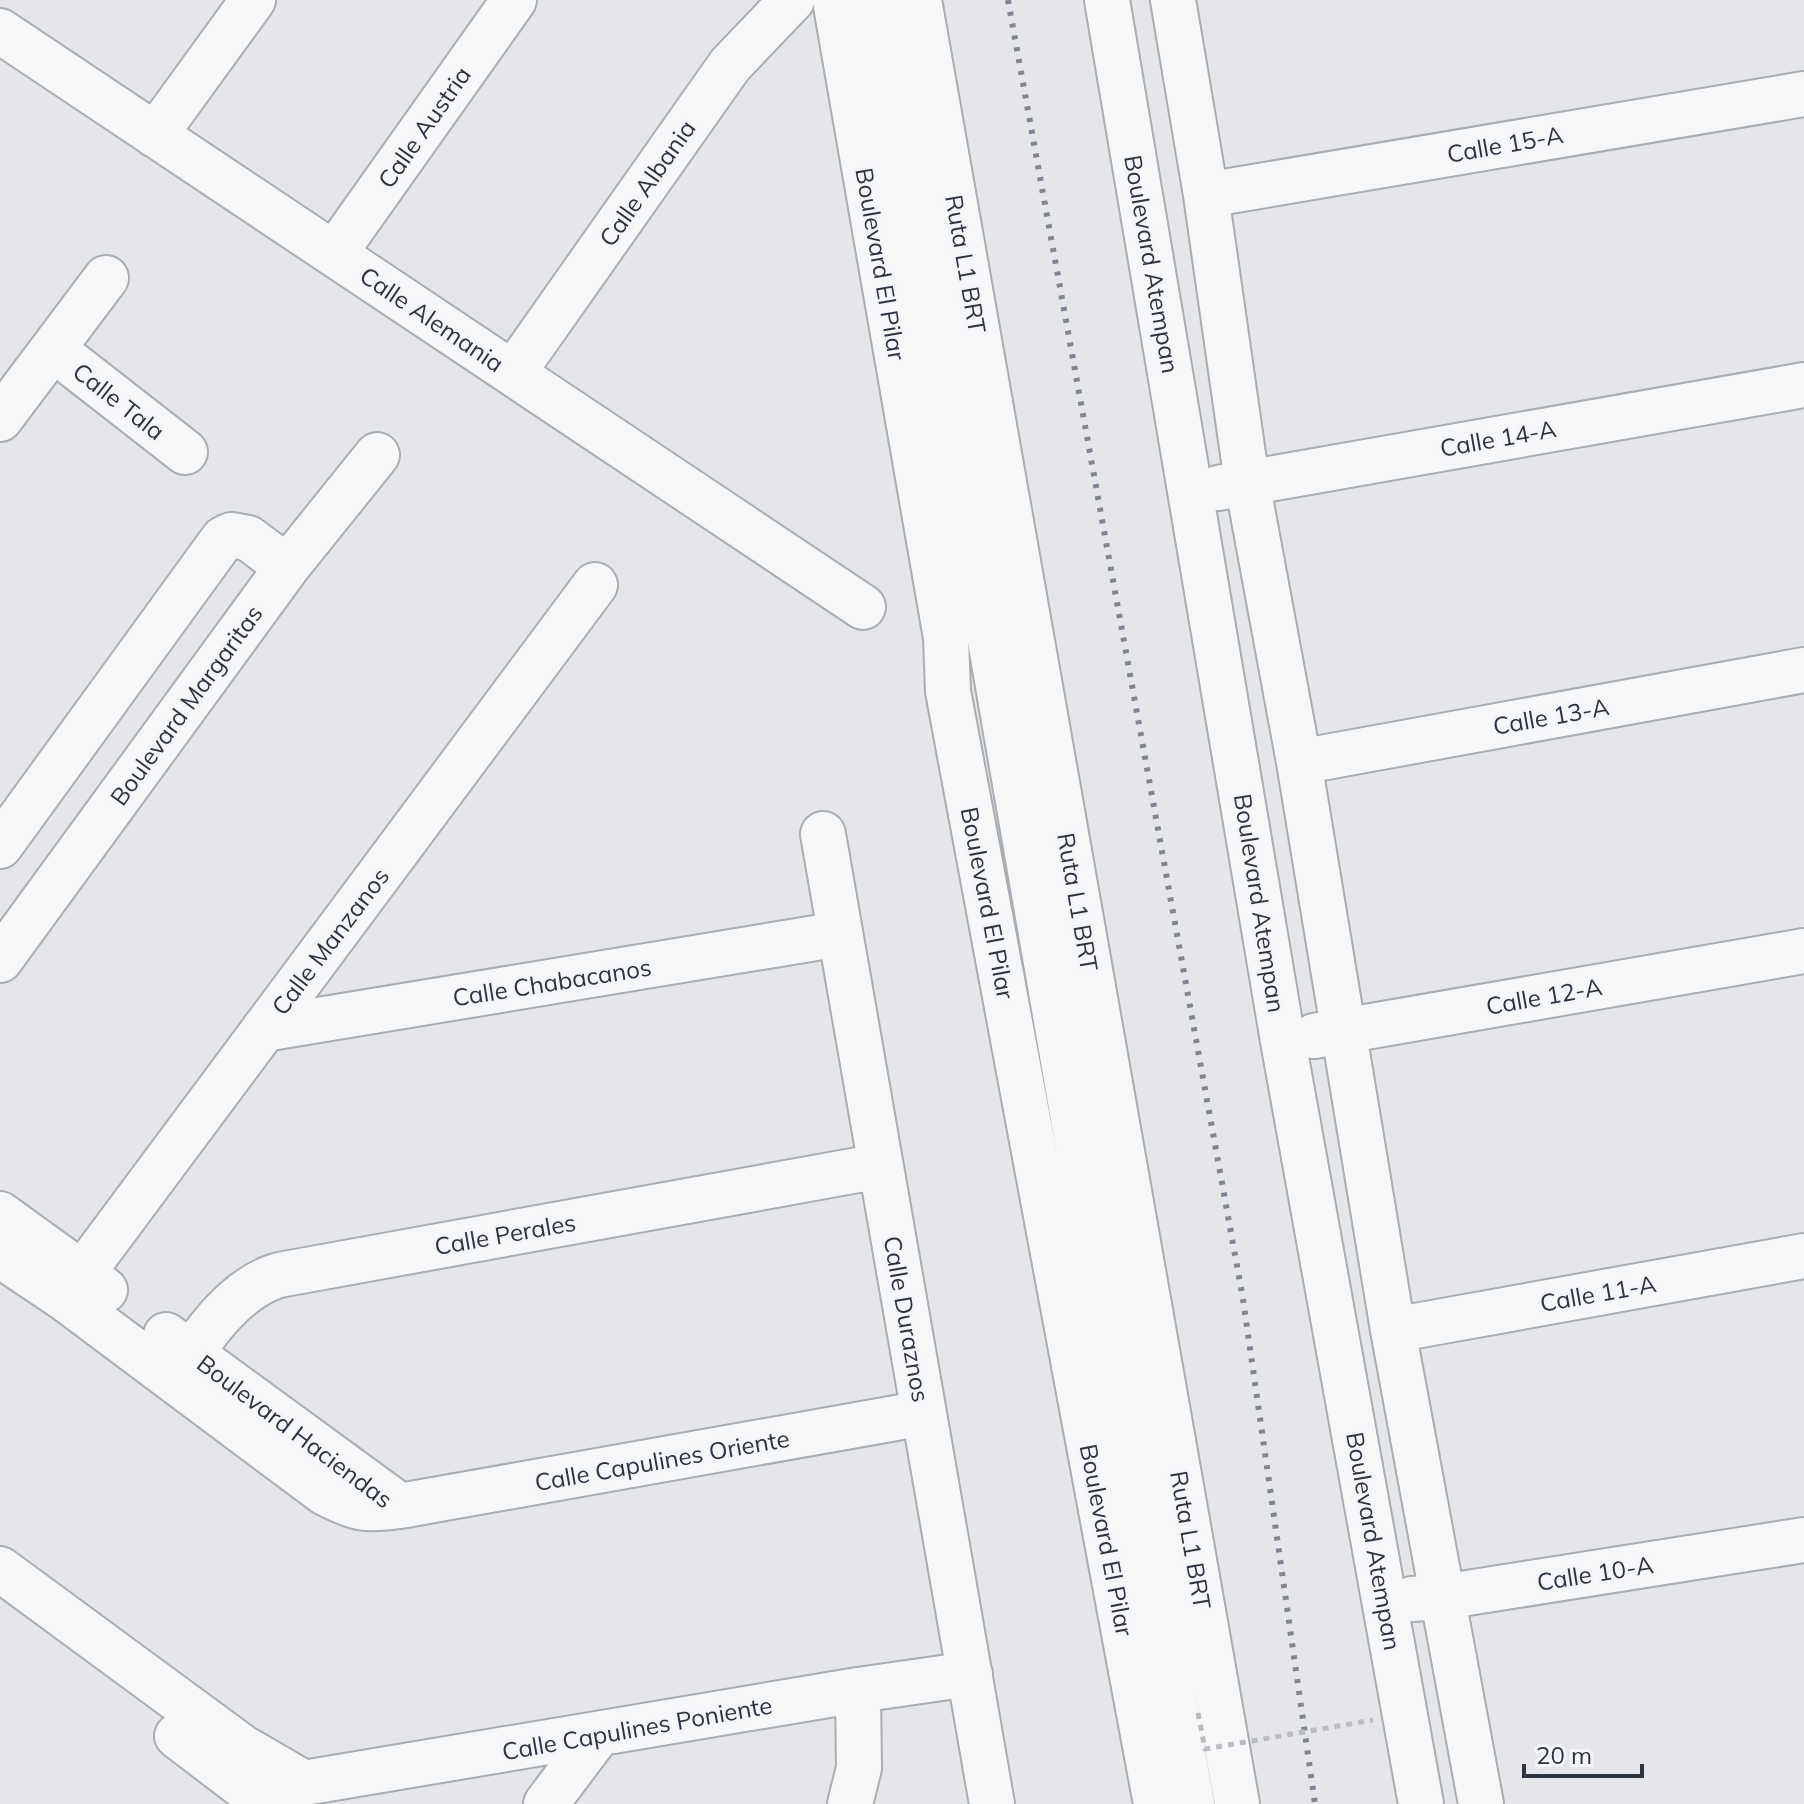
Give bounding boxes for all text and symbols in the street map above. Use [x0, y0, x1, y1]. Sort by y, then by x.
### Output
street label: Calle Austria [371, 60, 477, 194]
street label: Calle Albania [592, 114, 702, 252]
street label: Calle 15-A [1445, 119, 1566, 169]
street label: Boulevard Atempan [1118, 152, 1186, 376]
street label: Boulevard El Pilar [849, 165, 913, 363]
street label: Ruta L1 BRT [939, 192, 993, 336]
street label: Calle Alemania [354, 260, 510, 378]
street label: Calle Tala [67, 356, 171, 446]
street label: Calle 14-A [1438, 413, 1559, 463]
street label: Boulevard Margaritas [103, 599, 269, 811]
street label: Calle 13-A [1491, 691, 1612, 741]
street label: Boulevard Atempan [1228, 791, 1292, 1015]
street label: Boulevard El Pilar [955, 804, 1021, 1002]
street label: Ruta L1 BRT [1051, 830, 1105, 974]
street label: Calle Manzanos [265, 861, 395, 1021]
street label: Calle Chabacanos [451, 951, 653, 1013]
street label: Calle 12-A [1484, 971, 1605, 1021]
street label: Calle Perales [432, 1207, 578, 1261]
street label: Calle Duraznos [878, 1234, 936, 1404]
street label: Calle 11-A [1538, 1268, 1659, 1318]
street label: Boulevard Haciendas [191, 1348, 399, 1514]
street label: Calle Capulines Oriente [532, 1423, 792, 1497]
street label: Boulevard Atempan [1340, 1429, 1408, 1653]
street label: Boulevard El Pilar [1074, 1441, 1140, 1639]
street label: Ruta L1 BRT [1164, 1468, 1218, 1612]
street label: Calle 10-A [1535, 1549, 1656, 1597]
street label: Calle Capulines Poniente [500, 1689, 774, 1767]
scale bar [1524, 1728, 1642, 1778]
text: 20 m [1536, 1740, 1592, 1770]

